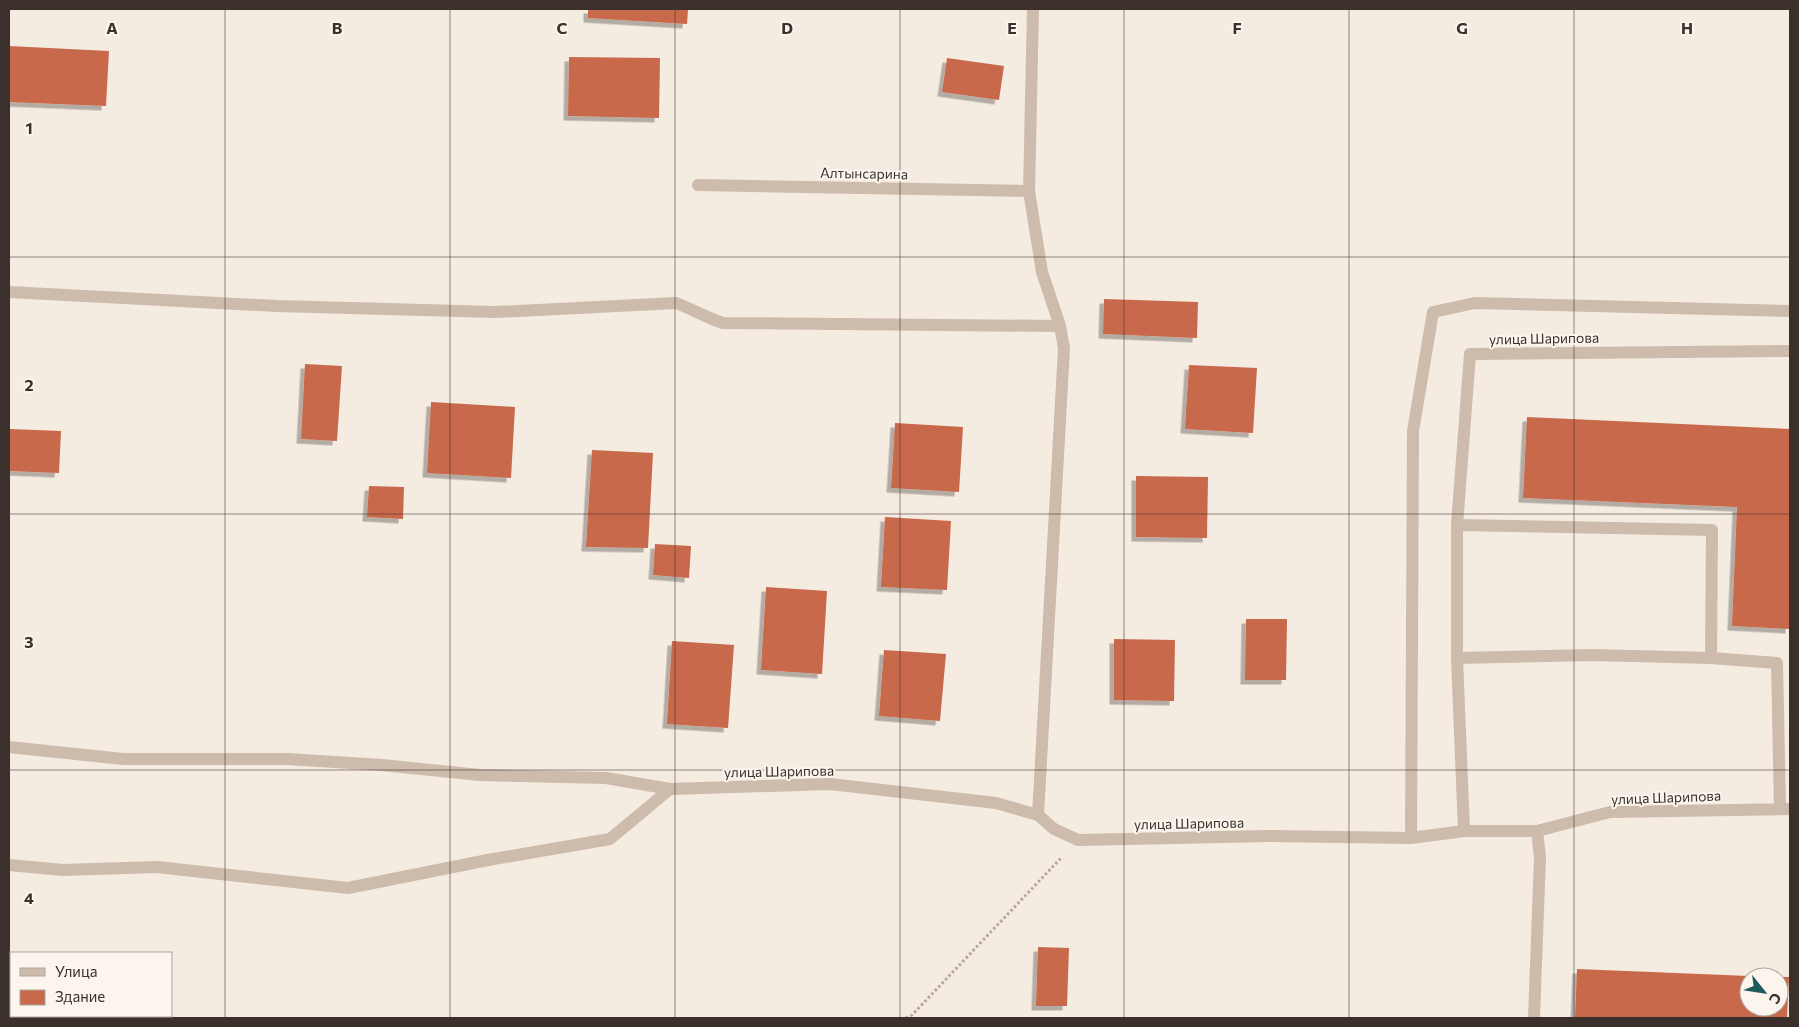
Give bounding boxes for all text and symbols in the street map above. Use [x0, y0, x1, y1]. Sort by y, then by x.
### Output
text: A [106, 18, 118, 37]
text: B [332, 18, 343, 37]
text: C [557, 18, 568, 37]
text: D [781, 18, 793, 37]
text: E [1007, 18, 1017, 37]
text: F [1232, 18, 1242, 37]
text: G [1456, 18, 1468, 37]
text: H [1681, 18, 1693, 37]
text: 1 [25, 118, 33, 137]
street label: Алтынсарина [820, 164, 908, 182]
street label: улица Шарипова [1489, 329, 1599, 347]
text: 2 [24, 375, 34, 394]
text: 3 [24, 632, 34, 651]
street label: улица Шарипова [724, 762, 834, 780]
street label: улица Шарипова [1611, 787, 1721, 807]
street label: улица Шарипова [1134, 814, 1244, 832]
text: 4 [24, 888, 34, 907]
legend [10, 952, 172, 1017]
text: Улица [55, 962, 97, 980]
north arrow [1739, 967, 1789, 1017]
text: Здание [55, 987, 105, 1005]
text: С [1766, 990, 1785, 1007]

